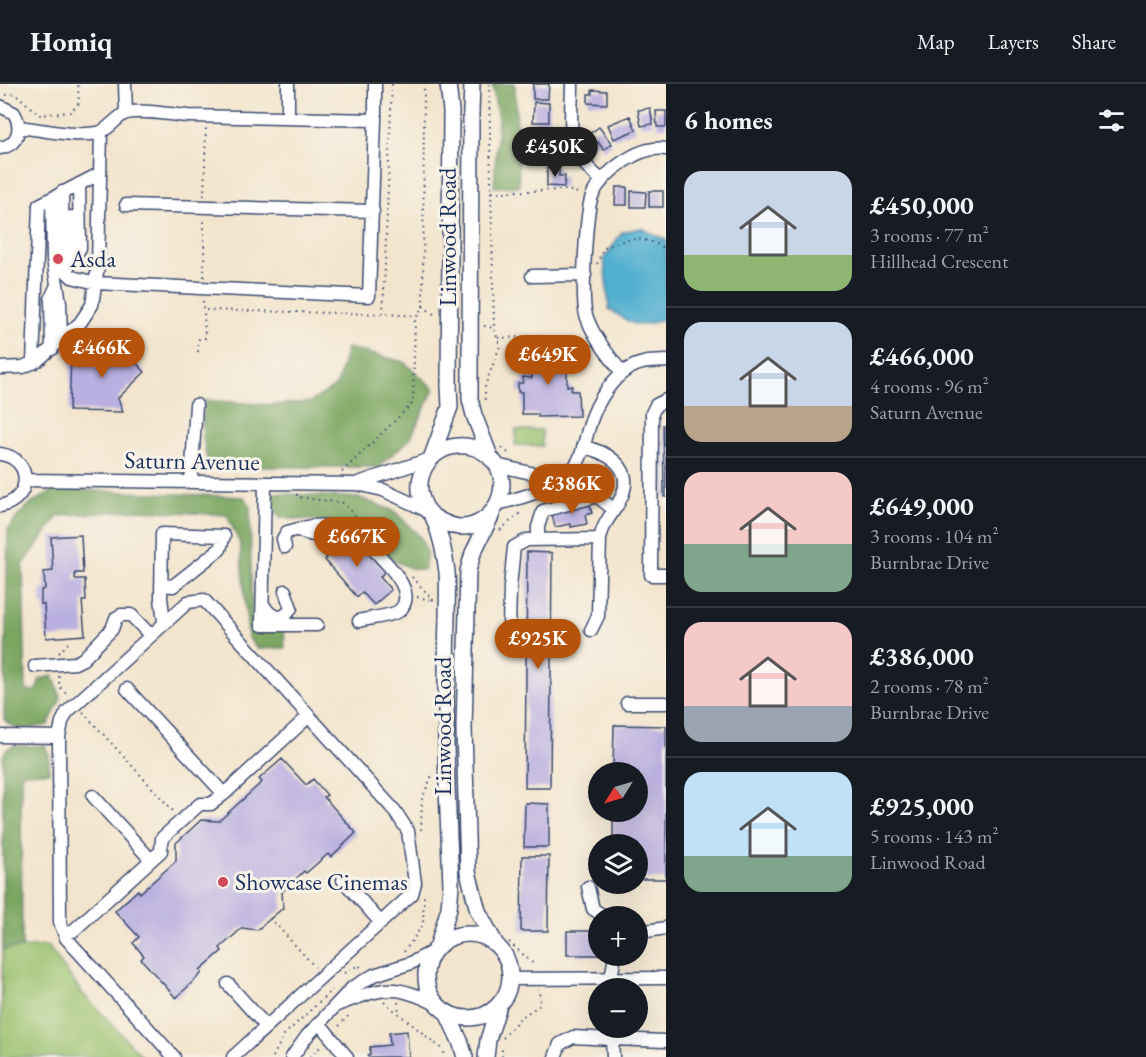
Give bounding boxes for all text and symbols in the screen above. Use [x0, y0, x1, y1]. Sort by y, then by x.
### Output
text: Homiq [30, 23, 112, 59]
text: Map [917, 28, 955, 55]
text: Layers [988, 28, 1039, 55]
text: Share [1072, 28, 1116, 55]
text: 6 homes [684, 103, 773, 137]
icon: filters [1095, 104, 1128, 137]
pin: £450K [513, 127, 597, 178]
text: £450K [526, 133, 584, 159]
street label: Linwood Road [432, 167, 463, 306]
text: £450,000 [870, 188, 974, 222]
icon: home [732, 195, 804, 267]
text: 3 rooms · 77 m² [870, 222, 989, 248]
place label: Asda [69, 243, 117, 274]
text: Hillhead Crescent [870, 248, 1008, 274]
marker: Asda [51, 252, 65, 266]
pin: £466K [60, 328, 144, 379]
text: £466K [73, 334, 131, 360]
pin: £649K [506, 335, 590, 386]
text: £466,000 [870, 339, 974, 373]
text: £649K [519, 341, 577, 367]
icon: home [732, 346, 804, 418]
text: 4 rooms · 96 m² [870, 373, 989, 399]
text: Saturn Avenue [870, 399, 983, 425]
street label: Saturn Avenue [124, 444, 260, 477]
pin: £386K [530, 464, 614, 515]
text: £386K [543, 470, 601, 496]
text: £649,000 [870, 489, 974, 523]
icon: home [732, 496, 804, 568]
pin: £667K [315, 517, 399, 568]
text: £667K [328, 523, 386, 549]
text: 3 rooms · 104 m² [870, 523, 998, 549]
text: Burnbrae Drive [870, 549, 989, 575]
pin: £925K [496, 619, 580, 670]
text: £925K [509, 625, 567, 651]
text: £386,000 [870, 639, 974, 673]
icon: home [732, 646, 804, 718]
street label: Linwood Road [427, 656, 458, 795]
text: 2 rooms · 78 m² [870, 673, 989, 699]
text: Burnbrae Drive [870, 699, 989, 725]
north arrow [588, 762, 648, 822]
map controls [588, 762, 648, 1038]
text: £925,000 [870, 789, 974, 823]
icon: home [732, 796, 804, 868]
text: 5 rooms · 143 m² [870, 823, 998, 849]
button: layers [588, 834, 648, 894]
text: Linwood Road [870, 849, 986, 875]
place label: Showcase Cinemas [235, 866, 408, 897]
marker: Showcase Cinemas [216, 875, 230, 889]
button: + [588, 906, 648, 966]
button: − [588, 978, 648, 1038]

